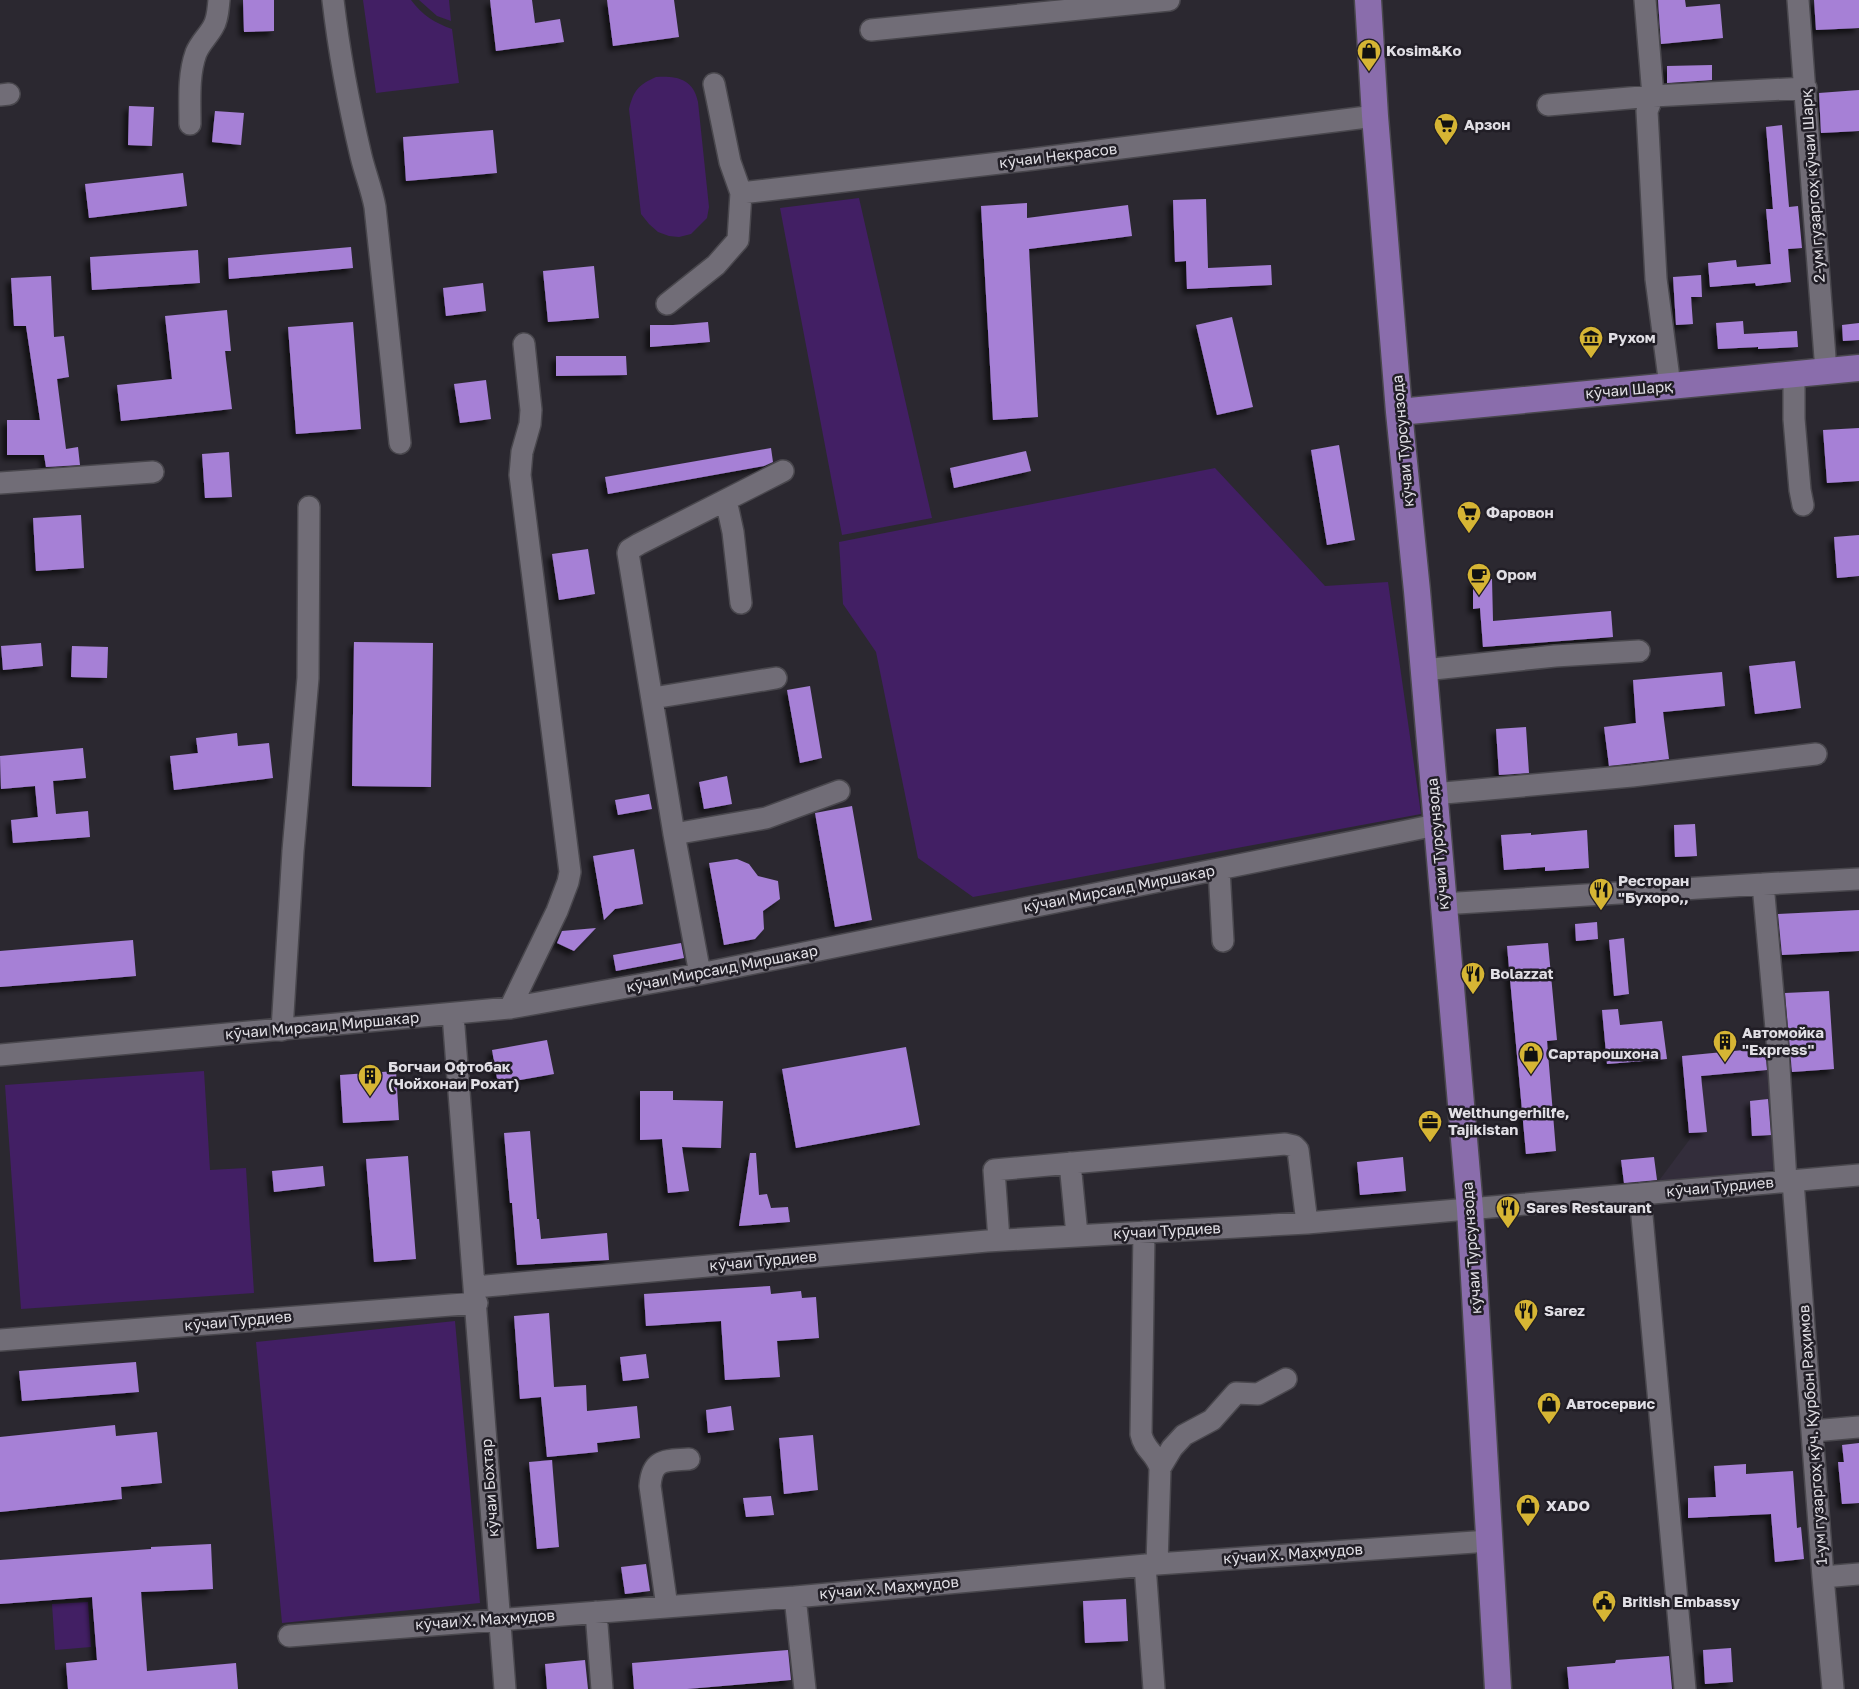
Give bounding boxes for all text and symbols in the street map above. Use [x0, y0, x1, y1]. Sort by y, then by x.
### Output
shop icon: Kosim&Ko [1356, 38, 1382, 72]
place label: Kosim&Ko [1386, 41, 1461, 59]
street label: 2-ум гузаргоҳ кӯчаи Шарқ [1796, 89, 1828, 283]
supermarket icon: Арзон [1433, 112, 1459, 146]
place label: Арзон [1464, 115, 1510, 133]
street label: кӯчаи Некрасов [998, 139, 1118, 171]
museum icon: Рухом [1578, 325, 1604, 359]
place label: Рухом [1608, 328, 1656, 346]
street label: кӯчаи Турсунзода [1387, 374, 1417, 508]
street label: кӯчаи Шарқ [1584, 376, 1674, 402]
supermarket icon: Фаровон [1456, 500, 1482, 534]
place label: Фаровон [1486, 503, 1554, 521]
cafe icon: Ором [1466, 562, 1492, 596]
place label: Ором [1496, 565, 1537, 583]
street label: кӯчаи Турсунзода [1422, 777, 1452, 911]
street label: кӯчаи Мирсаид Миршакар [1022, 861, 1216, 915]
place label: Ресторан "Бухоро,, [1618, 871, 1689, 906]
restaurant icon: Ресторан "Бухоро,, [1588, 877, 1614, 911]
street label: кӯчаи Мирсаид Миршакар [625, 941, 819, 995]
restaurant icon: Bolazzat [1460, 961, 1486, 995]
place label: Bolazzat [1490, 964, 1553, 982]
street label: кӯчаи Мирсаид Миршакар [224, 1008, 420, 1042]
place label: Автомойка "Express" [1742, 1023, 1824, 1058]
building icon: Автомойка "Express" [1712, 1029, 1738, 1063]
shop icon: Сартарошхона [1518, 1041, 1544, 1075]
place label: Сартарошхона [1548, 1044, 1659, 1062]
place label: Богчаи Офтобак (Чойхонаи Рохат) [388, 1057, 519, 1092]
building icon: Богчаи Офтобак (Чойхонаи Рохат) [357, 1063, 383, 1097]
place label: Welthungerhilfe, Tajikistan [1448, 1103, 1570, 1138]
office icon: Welthungerhilfe, Tajikistan [1417, 1109, 1443, 1143]
street label: кӯчаи Турдиев [1665, 1172, 1774, 1200]
street label: кӯчаи Турсунзода [1457, 1181, 1485, 1315]
restaurant icon: Sares Restaurant [1495, 1195, 1521, 1229]
place label: Sares Restaurant [1526, 1198, 1652, 1216]
street label: кӯчаи Турдиев [1113, 1218, 1221, 1242]
street label: кӯчаи Турдиев [708, 1246, 817, 1274]
restaurant icon: Sarez [1513, 1298, 1539, 1332]
place label: Sarez [1544, 1301, 1585, 1319]
street label: 1-ум гузаргоҳ кӯч. Қурбон Раҳимов [1794, 1304, 1830, 1566]
street label: кӯчаи Турдиев [183, 1306, 292, 1334]
shop icon: Автосервис [1536, 1391, 1562, 1425]
place label: Автосервис [1566, 1394, 1655, 1412]
street label: кӯчаи Бохтар [477, 1438, 501, 1538]
shop icon: XADO [1515, 1493, 1541, 1527]
place label: XADO [1546, 1496, 1590, 1514]
street label: кӯчаи Х. Маҳмудов [1222, 1539, 1363, 1567]
street label: кӯчаи Х. Маҳмудов [818, 1572, 959, 1602]
public building icon: British Embassy [1591, 1589, 1617, 1623]
place label: British Embassy [1622, 1592, 1740, 1610]
street label: кӯчаи Х. Маҳмудов [414, 1605, 555, 1633]

